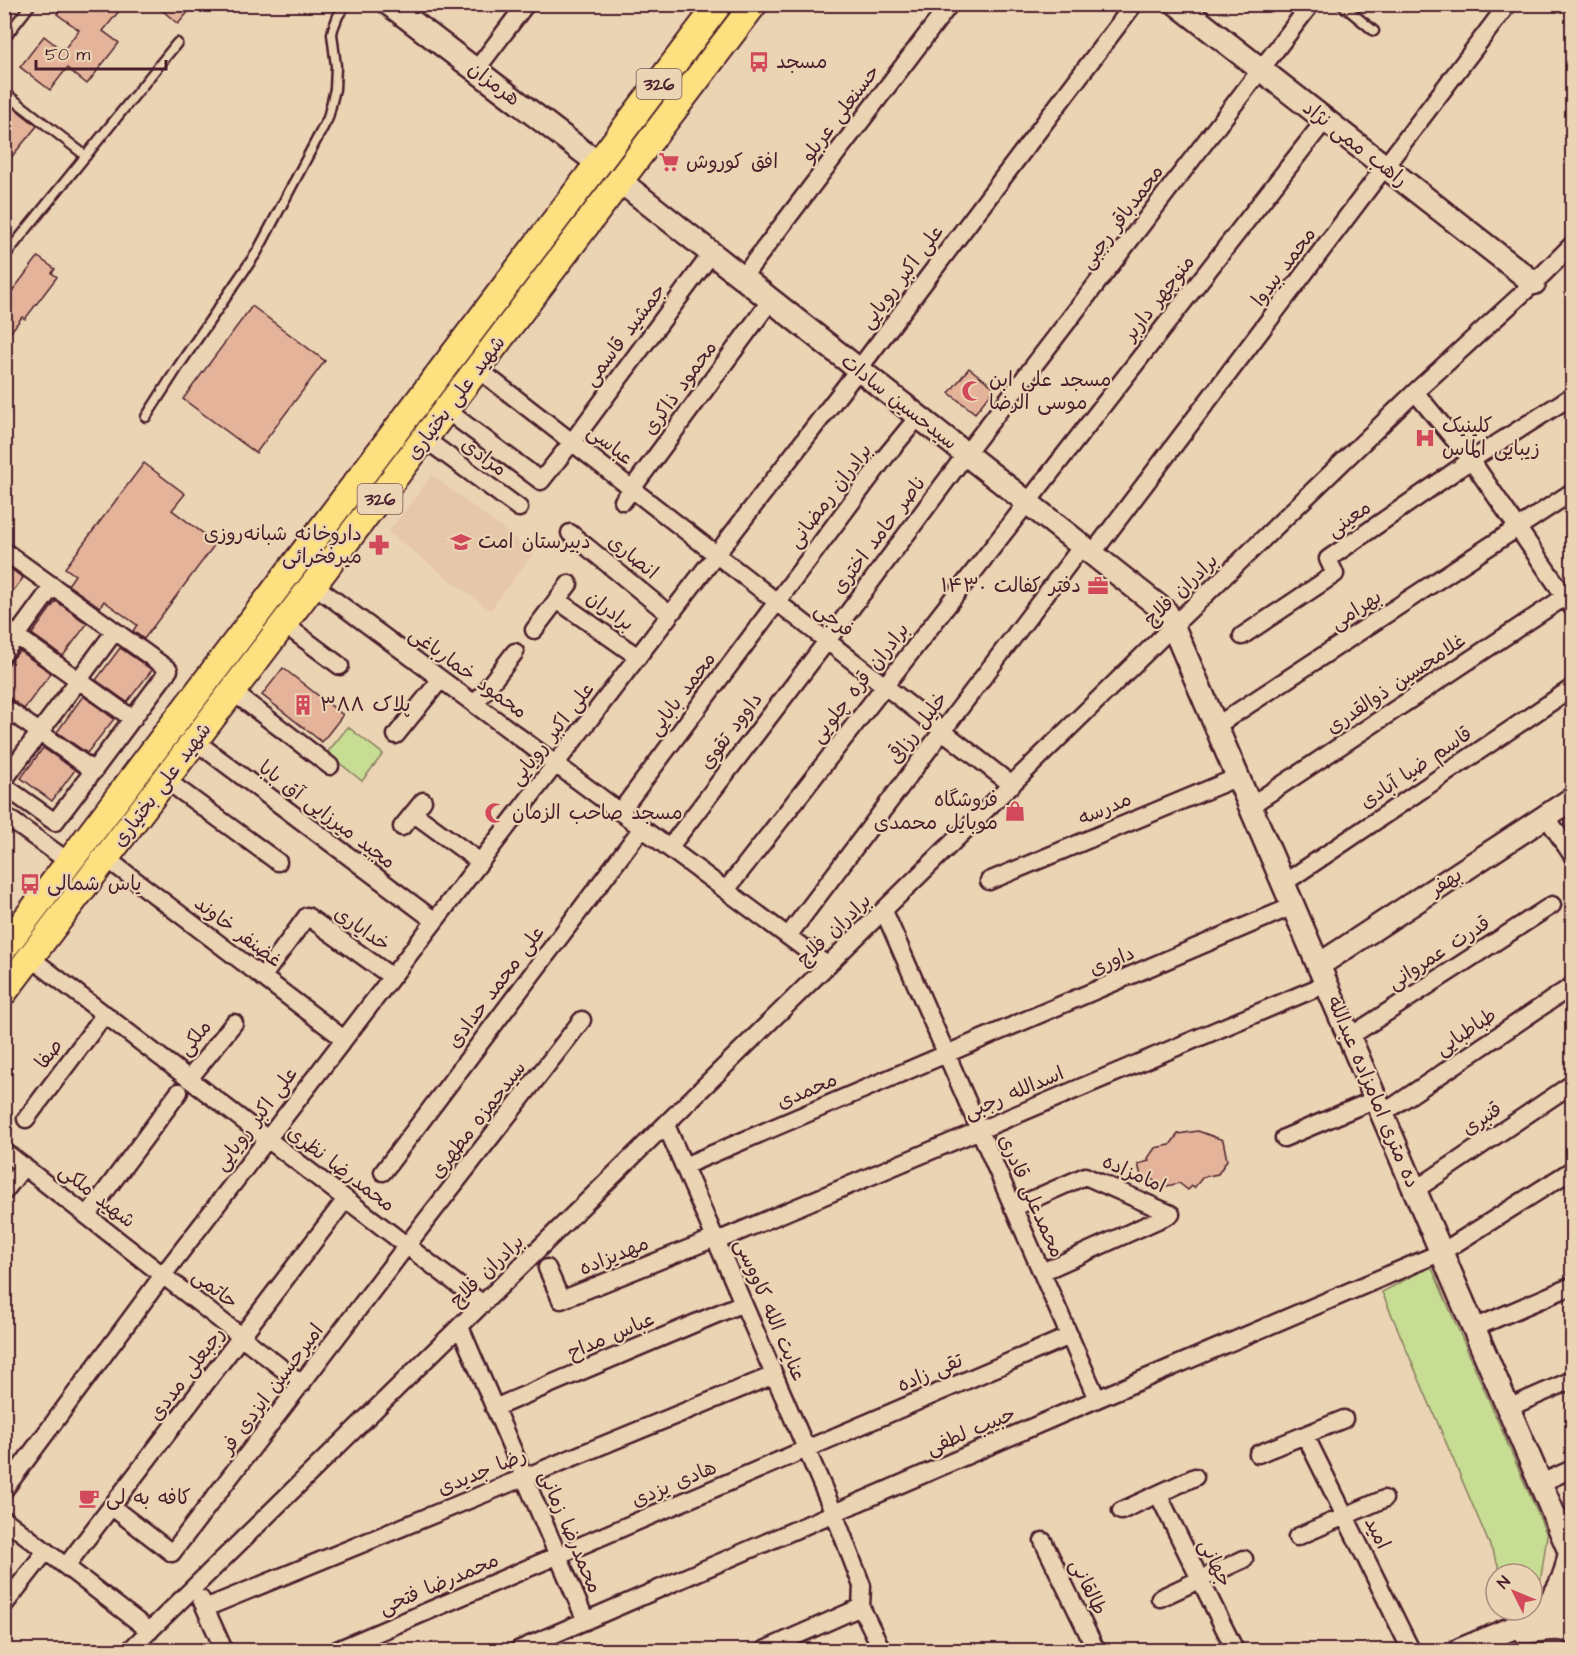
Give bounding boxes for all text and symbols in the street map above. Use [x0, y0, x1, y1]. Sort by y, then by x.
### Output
scale bar [36, 33, 166, 71]
text: 50 m [45, 42, 90, 67]
place label: مسجد [776, 48, 827, 76]
bus stop icon: مسجد [747, 50, 771, 74]
street label: هرمزان [462, 55, 526, 113]
street label: حسنعلی عربلو [794, 59, 886, 169]
road number: 326 [636, 69, 682, 99]
street label: راهب ممی نژاد [1297, 94, 1413, 194]
place label: افق کوروش [686, 148, 778, 176]
supermarket icon: افق کوروش [657, 150, 681, 174]
street label: محمدباقر رجبی [1073, 159, 1171, 275]
street label: علی اکبر رویایی [854, 219, 950, 335]
street label: محمد بیدوا [1245, 222, 1323, 312]
street label: منوچهر داربر [1115, 249, 1201, 348]
street label: جمشید قاسمی [577, 278, 673, 392]
street label: شهید علی بختیاری [400, 330, 512, 466]
street label: محمود ذاکری [636, 335, 724, 441]
street label: سیدحسین سادات [835, 347, 963, 457]
place label: مسجد علی ابن موسی الرضا [989, 366, 1111, 417]
mosque icon: مسجد علی ابن موسی الرضا [960, 379, 984, 403]
place label: کلینیک زیبایی الماس [1442, 412, 1540, 463]
street label: عباسی [581, 418, 639, 472]
hospital icon: کلینیک زیبایی الماس [1413, 426, 1437, 450]
street label: مرادی [455, 431, 513, 483]
street label: برادران رمضانی [781, 438, 879, 554]
street label: ناصر حامد اختری [825, 470, 933, 600]
road number: 326 [358, 484, 403, 514]
street label: معینی [1321, 494, 1377, 544]
place label: داروخانه شبانه‌روزی میرفخرائی [204, 520, 362, 571]
place label: دبیرستان امت [478, 528, 591, 556]
street label: انصاری [602, 528, 664, 586]
school or university icon: دبیرستان امت [449, 530, 473, 554]
pharmacy icon: داروخانه شبانه‌روزی میرفخرائی [367, 533, 391, 557]
street label: برادران فلاح [1137, 547, 1225, 633]
place label: دفتر کفالت ۱۴۳۰ [941, 572, 1081, 600]
office icon: دفتر کفالت ۱۴۳۰ [1086, 574, 1110, 598]
street label: بهرامی [1325, 583, 1387, 637]
street label: برادران [580, 584, 640, 638]
street label: فرجی [808, 596, 860, 644]
street label: برادران قره چلویی [804, 617, 916, 749]
street label: محمود خمارباغی [403, 620, 533, 726]
street label: غلامحسین ذوالقدری [1321, 627, 1471, 741]
street label: محمد بابایی [641, 646, 723, 742]
street label: علی اکبر رویایی [503, 677, 601, 791]
street label: خلیل رزاقی [881, 686, 955, 770]
street label: داوود تقوی [693, 687, 769, 775]
place label: پلاک ۳۸۸ [320, 691, 411, 719]
building icon: پلاک ۳۸۸ [291, 693, 315, 717]
street label: شهید علی بختیاری [106, 717, 218, 853]
street label: قاسم ضیا آبادی [1354, 720, 1478, 816]
street label: مجید میرزایی آق بابا [253, 754, 401, 876]
street label: مدرسه [1074, 785, 1136, 833]
place label: فروشگاه موبایل محمدی [874, 786, 998, 837]
place label: مسجد صاحب الزمان [512, 799, 683, 827]
shop icon: فروشگاه موبایل محمدی [1003, 799, 1027, 823]
mosque icon: مسجد صاحب الزمان [483, 801, 507, 825]
street label: بهفر [1423, 861, 1468, 904]
place label: یاس شمالی [47, 870, 142, 898]
bus stop icon: یاس شمالی [18, 872, 42, 896]
street label: برادران فلاح [790, 887, 878, 973]
street label: غضنفر خاوند [188, 890, 288, 974]
street label: خدایاری [328, 900, 396, 958]
street label: قدرت عمروانی [1382, 909, 1496, 997]
street label: علی محمد حدادی [441, 920, 551, 1054]
street label: داوری [1085, 939, 1139, 983]
street label: ده متری امامزاده عبدالله [1320, 992, 1426, 1192]
street label: طباطبایی [1430, 1001, 1502, 1063]
street label: ملکی [172, 1014, 218, 1062]
street label: صفا [28, 1033, 70, 1075]
street label: سیدحمزه مطهری [423, 1055, 533, 1185]
street label: اسدالله رجبی [960, 1059, 1068, 1127]
street label: علی اکبر رویایی [208, 1061, 304, 1177]
street label: محمدی [772, 1066, 842, 1116]
street label: قنبری [1456, 1095, 1508, 1143]
street label: محمدرضا نظری [281, 1119, 401, 1219]
street label: محمدعلی قادری [991, 1130, 1071, 1262]
street label: امامزاده [1098, 1148, 1170, 1200]
street label: شهید ملکی [53, 1157, 141, 1235]
street label: برادران فلاح [443, 1228, 531, 1314]
street label: مهدیزاده [575, 1229, 653, 1283]
street label: عنایت‌ الله کاووسی [727, 1234, 813, 1386]
street label: حاتمی [186, 1262, 244, 1316]
street label: عباس مداح [563, 1305, 659, 1367]
street label: امیرحسین ایزدی فر [213, 1318, 330, 1461]
street label: رجبعلی مددی [142, 1321, 232, 1427]
street label: تقی زاده [893, 1347, 967, 1399]
street label: حبیب لطفی [922, 1400, 1020, 1462]
street label: رضا جدیدی [433, 1441, 531, 1503]
street label: هادی یزدی [627, 1454, 721, 1514]
street label: محمدرضا زمانی [532, 1466, 608, 1598]
place label: کافه به لی [106, 1484, 191, 1512]
cafe icon: کافه به لی [77, 1486, 101, 1510]
street label: امید [1357, 1512, 1397, 1554]
street label: جهانی [1191, 1534, 1239, 1592]
street label: محمدرضا فتحی [375, 1546, 503, 1622]
street label: طالقانی [1062, 1554, 1114, 1620]
north arrow [1484, 1562, 1544, 1622]
text: N [1492, 1571, 1515, 1594]

